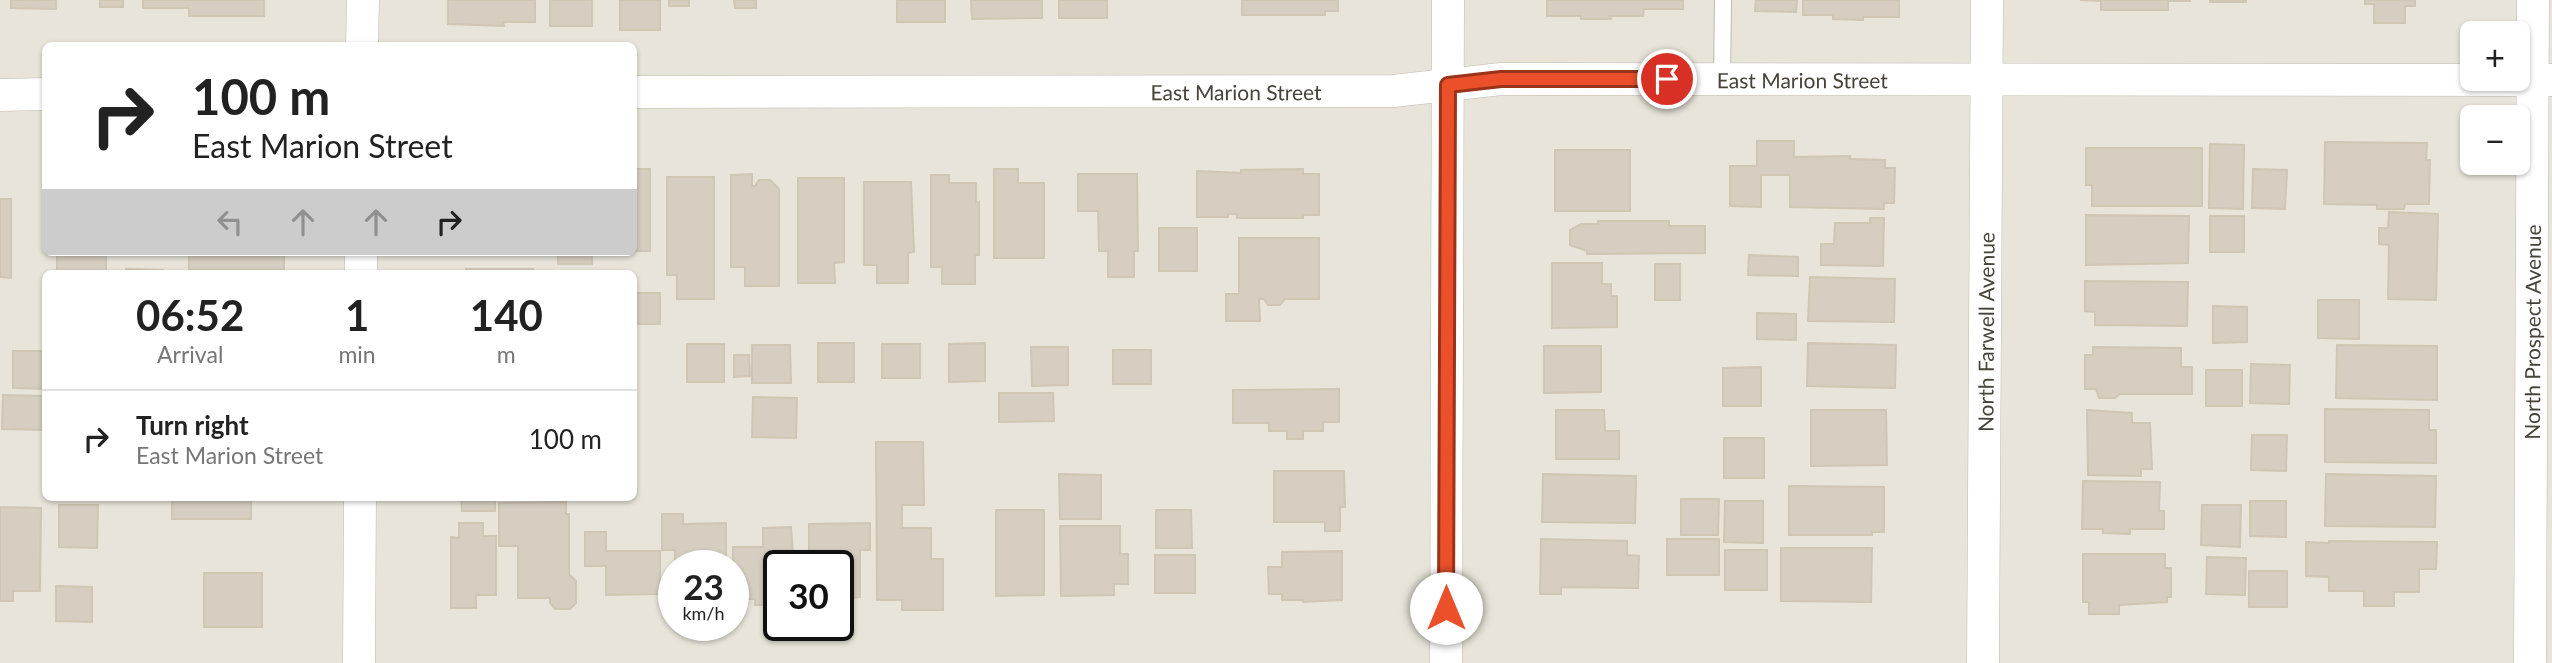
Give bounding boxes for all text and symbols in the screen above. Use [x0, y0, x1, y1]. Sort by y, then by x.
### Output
map controls [2460, 21, 2530, 175]
button: + [2460, 21, 2530, 91]
pin [1637, 49, 1697, 109]
icon: arrive [1648, 60, 1686, 98]
text: 100 m [192, 67, 330, 125]
street label: East Marion Street [1717, 67, 1888, 92]
icon: right [77, 70, 168, 161]
street label: East Marion Street [1150, 79, 1322, 104]
button: − [2460, 105, 2530, 175]
text: East Marion Street [192, 126, 453, 165]
icon: left [211, 203, 249, 241]
icon: ahead [284, 203, 322, 241]
icon: ahead [357, 203, 395, 241]
icon: right [430, 203, 468, 241]
street label: North Prospect Avenue [2519, 224, 2544, 440]
street label: North Farwell Avenue [1972, 232, 1998, 432]
text: 06:52 [136, 290, 244, 340]
text: 1 [345, 290, 369, 340]
text: 140 [470, 290, 543, 340]
text: Arrival [157, 340, 223, 368]
text: min [338, 340, 376, 368]
text: m [497, 340, 516, 368]
text: Turn right [136, 409, 249, 441]
icon: right [77, 420, 115, 458]
text: 100 m [529, 423, 602, 455]
text: East Marion Street [136, 441, 323, 469]
speed limit sign: 30 [763, 550, 854, 641]
text: 23 [683, 565, 724, 607]
position arrow [1409, 571, 1483, 645]
text: km/h [682, 602, 725, 624]

